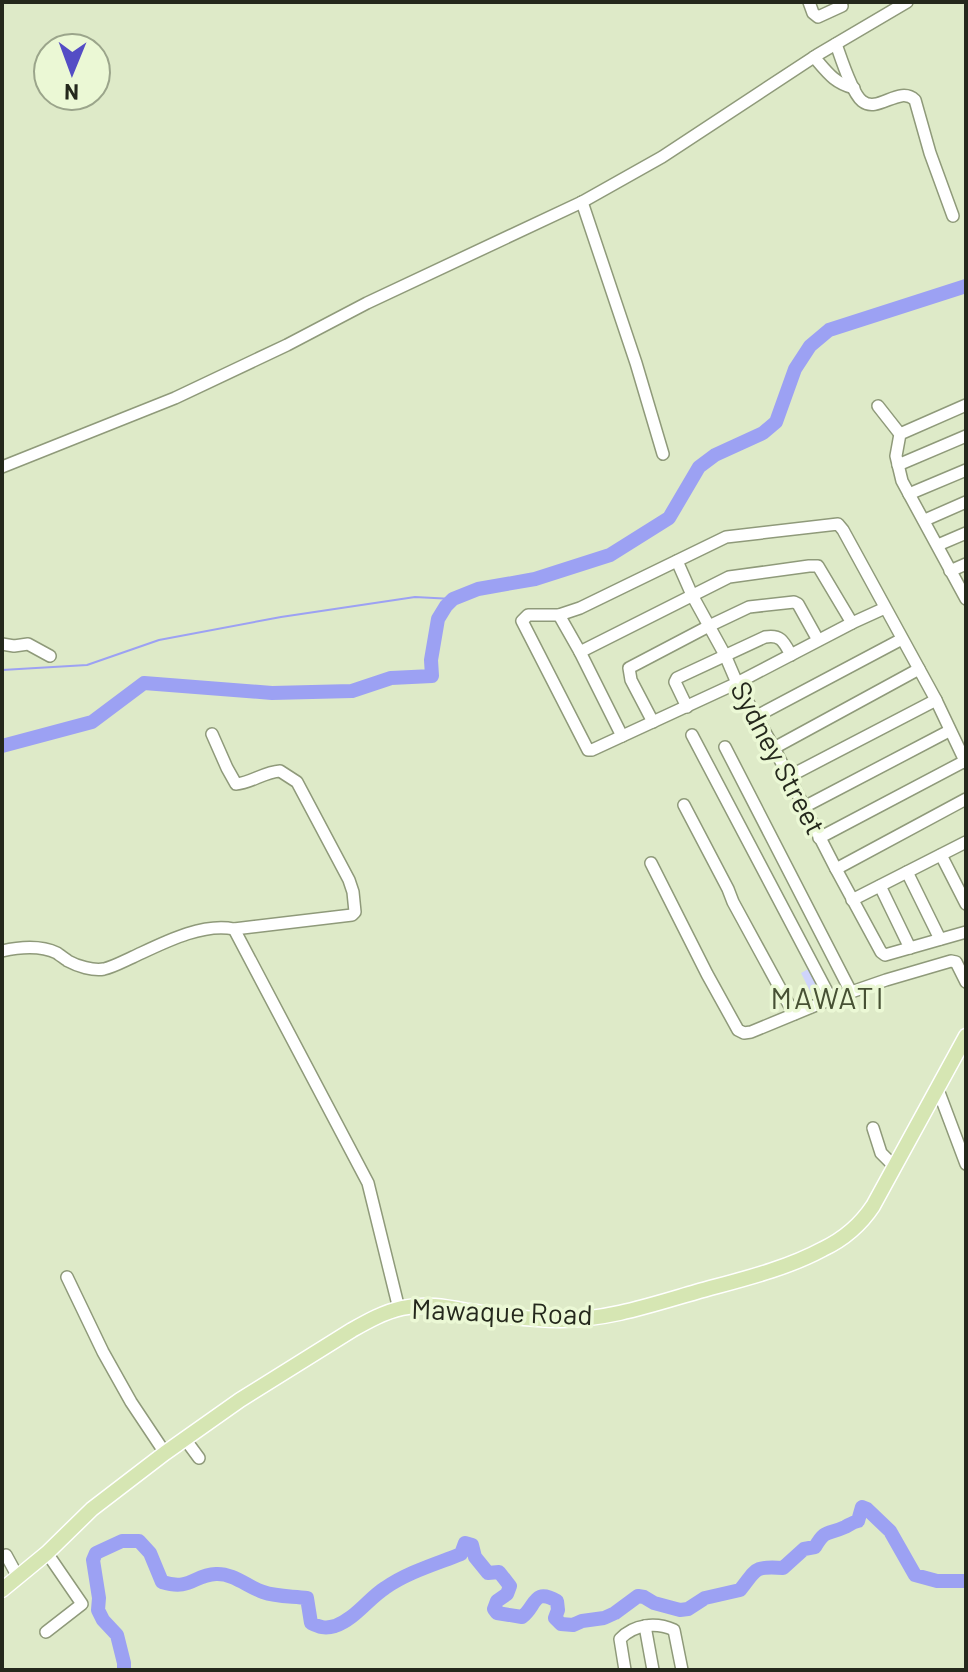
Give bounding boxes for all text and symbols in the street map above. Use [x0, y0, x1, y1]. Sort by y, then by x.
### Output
north arrow [32, 32, 112, 112]
text: N [64, 80, 79, 106]
street label: Sydney Street [724, 675, 833, 840]
district label: MAWATI [771, 979, 885, 1015]
street label: Mawaque Road [411, 1291, 593, 1331]

